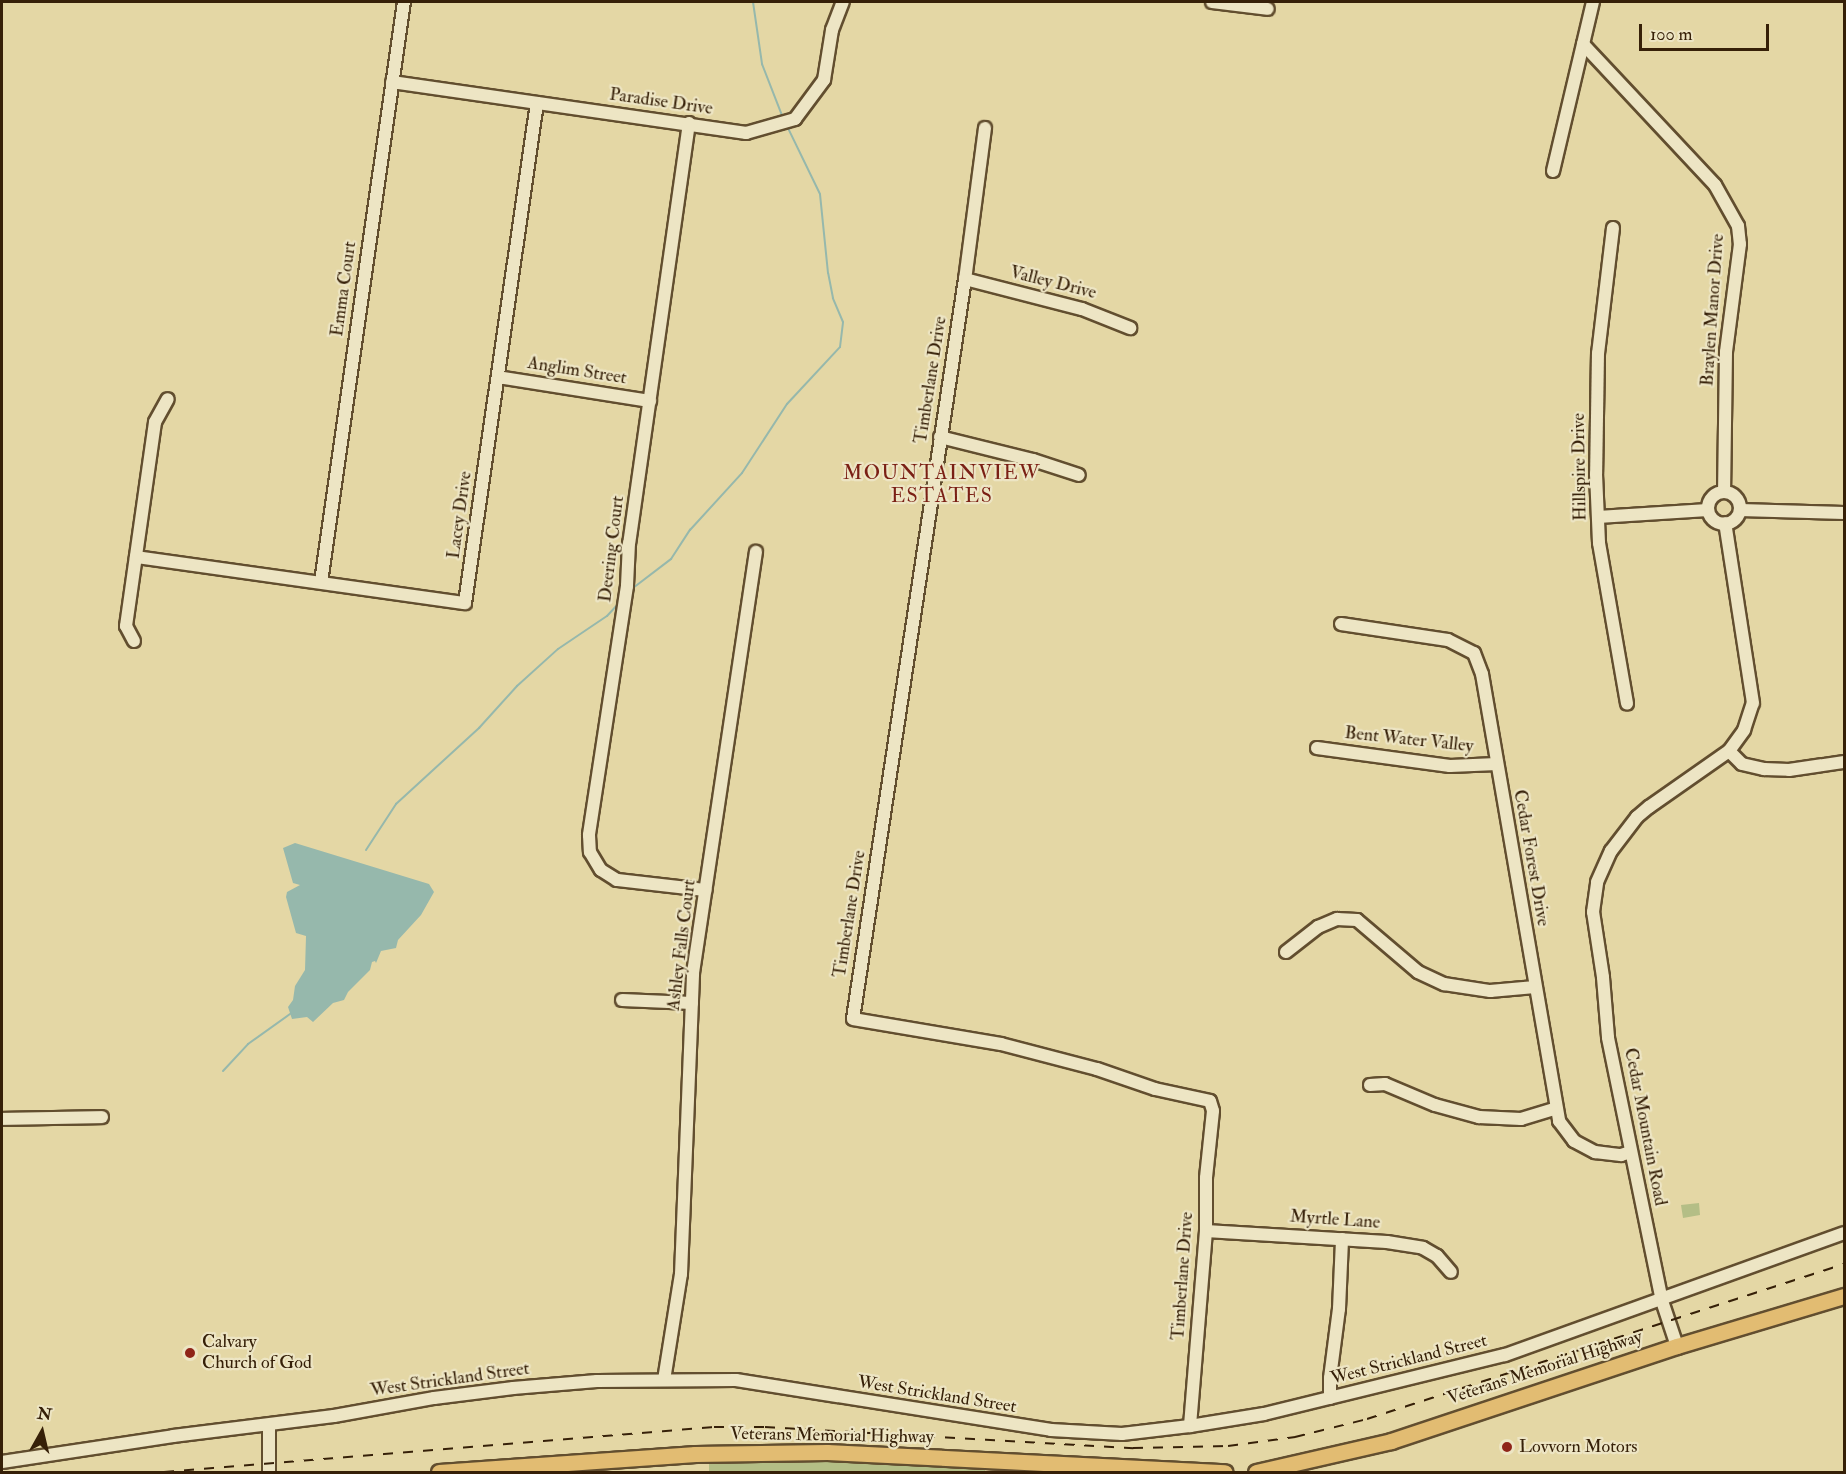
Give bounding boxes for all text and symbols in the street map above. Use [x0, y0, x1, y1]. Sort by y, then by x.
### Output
scale bar [1642, 12, 1772, 50]
text: 100 m [1650, 23, 1693, 46]
street label: Paradise Drive [608, 84, 714, 120]
street label: Braylen Manor Drive [1697, 233, 1729, 387]
street label: Emma Court [327, 240, 361, 338]
street label: Valley Drive [1008, 262, 1098, 304]
street label: Timberlane Drive [910, 315, 952, 445]
street label: Anglim Street [526, 353, 628, 389]
street label: Hillspire Drive [1568, 413, 1592, 521]
district label: MOUNTAINVIEW ESTATES [843, 461, 1041, 508]
street label: Lacey Drive [443, 470, 477, 560]
street label: Deering Court [595, 495, 629, 603]
street label: Bent Water Valley [1344, 723, 1474, 757]
street label: Cedar Forest Drive [1508, 788, 1554, 928]
street label: Timberlane Drive [829, 849, 871, 979]
street label: Ashley Falls Court [663, 878, 701, 1012]
street label: Cedar Mountain Road [1619, 1046, 1671, 1208]
street label: Myrtle Lane [1289, 1206, 1381, 1234]
street label: Timberlane Drive [1168, 1211, 1198, 1341]
street label: Veterans Memorial Highway [1445, 1326, 1645, 1410]
street label: West Strickland Street [1329, 1330, 1489, 1390]
place label: Calvary Church of God [202, 1332, 312, 1374]
marker: Calvary Church of God [183, 1346, 197, 1360]
street label: West Strickland Street [369, 1358, 531, 1402]
street label: West Strickland Street [856, 1372, 1018, 1418]
north arrow [12, 1402, 72, 1462]
text: N [36, 1403, 53, 1425]
street label: Veterans Memorial Highway [730, 1423, 934, 1449]
place label: Lovvorn Motors [1519, 1436, 1638, 1458]
marker: Lovvorn Motors [1500, 1440, 1514, 1454]

